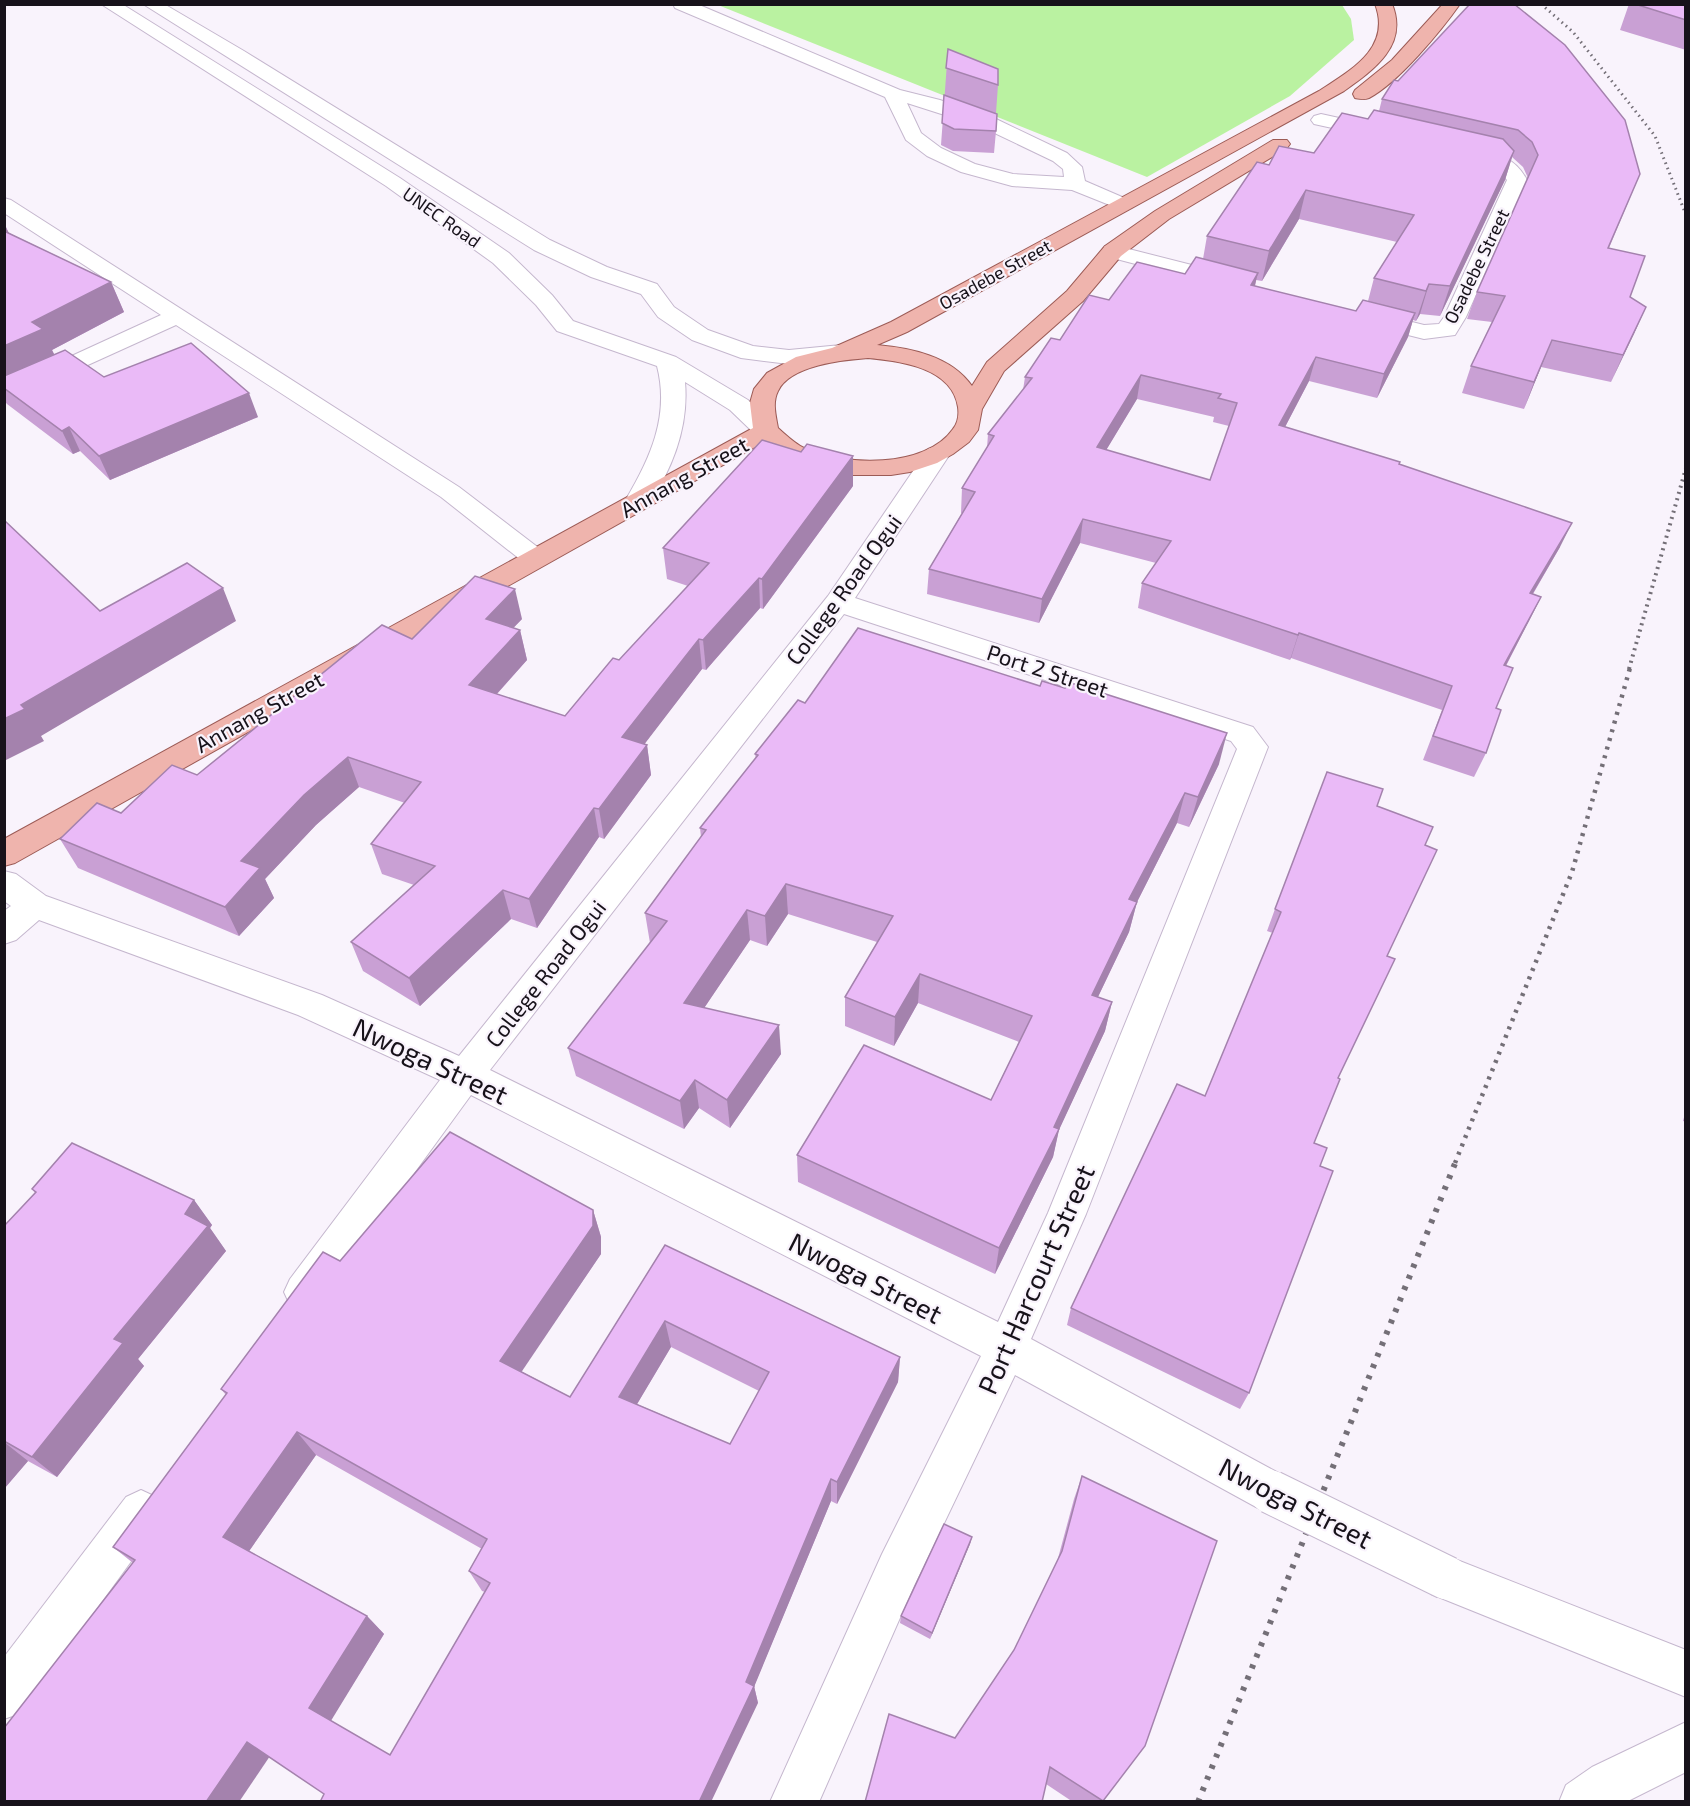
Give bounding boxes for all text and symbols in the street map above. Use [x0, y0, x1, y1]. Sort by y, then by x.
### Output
street label: UNEC Road [399, 182, 485, 252]
street label: Osadebe Street [1439, 205, 1513, 327]
street label: Osadebe Street [935, 234, 1055, 314]
street label: Annang Street [615, 430, 753, 522]
street label: College Road Ogui [780, 509, 906, 669]
street label: Port 2 Street [984, 638, 1112, 702]
street label: Annang Street [190, 665, 328, 757]
street label: College Road Ogui [480, 894, 610, 1052]
street label: Nwoga Street [348, 1010, 514, 1111]
street label: Port Harcourt Street [970, 1159, 1100, 1399]
street label: Nwoga Street [784, 1225, 948, 1330]
street label: Nwoga Street [1214, 1450, 1378, 1555]

